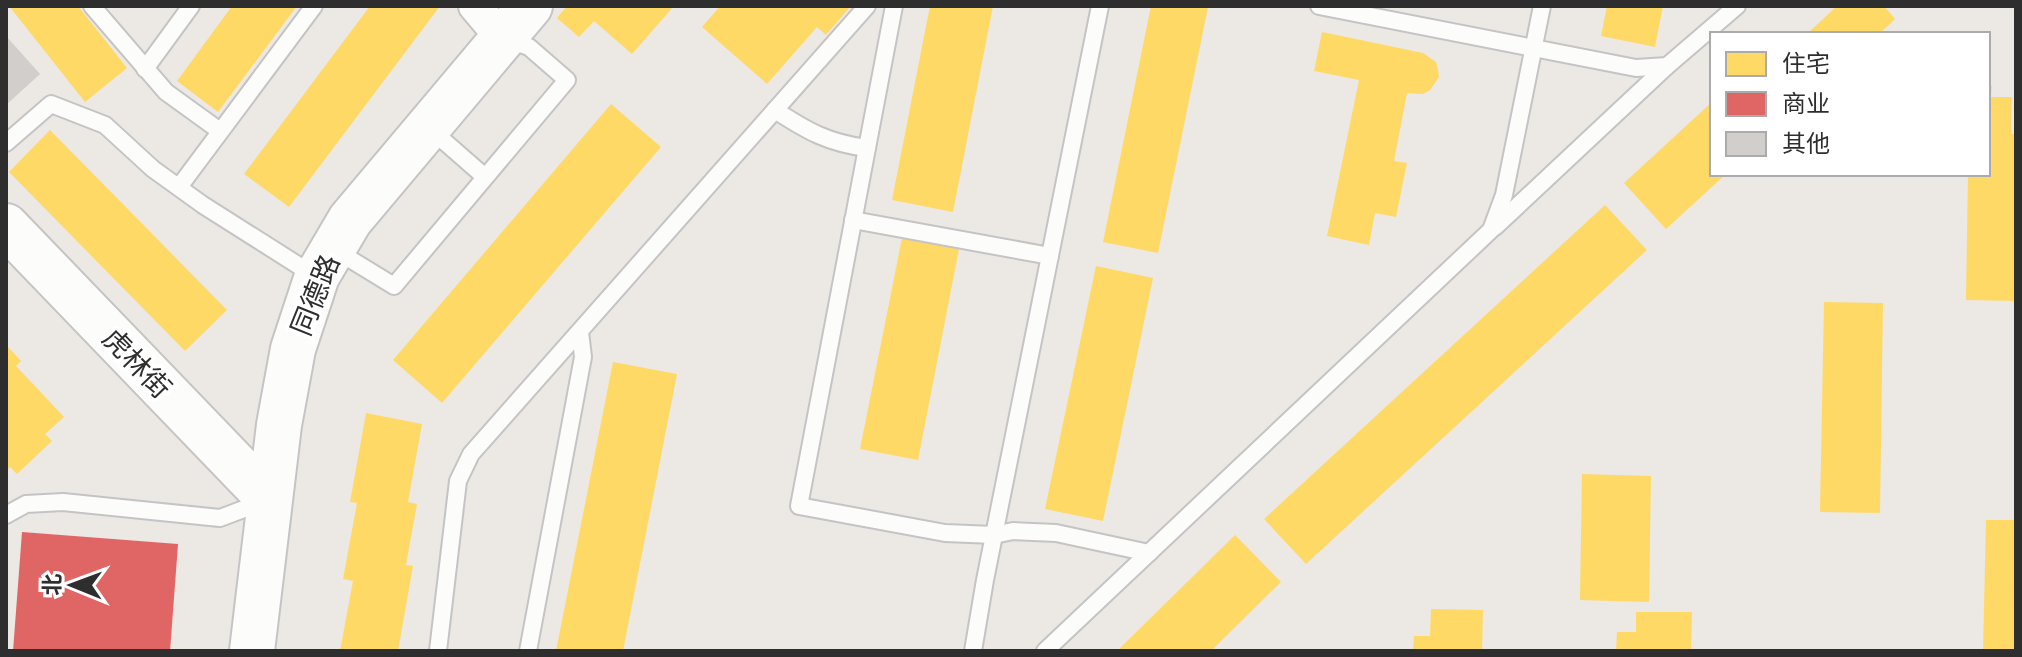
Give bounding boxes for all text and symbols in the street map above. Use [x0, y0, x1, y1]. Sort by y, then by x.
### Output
legend [1710, 32, 1990, 176]
text: 住宅 [1782, 50, 1830, 78]
text: 商业 [1782, 90, 1830, 118]
text: 其他 [1782, 130, 1830, 158]
street label: 同德路 [284, 250, 346, 340]
street label: 虎林街 [96, 322, 178, 405]
north arrow [32, 545, 112, 625]
text: 北 [40, 573, 66, 596]

